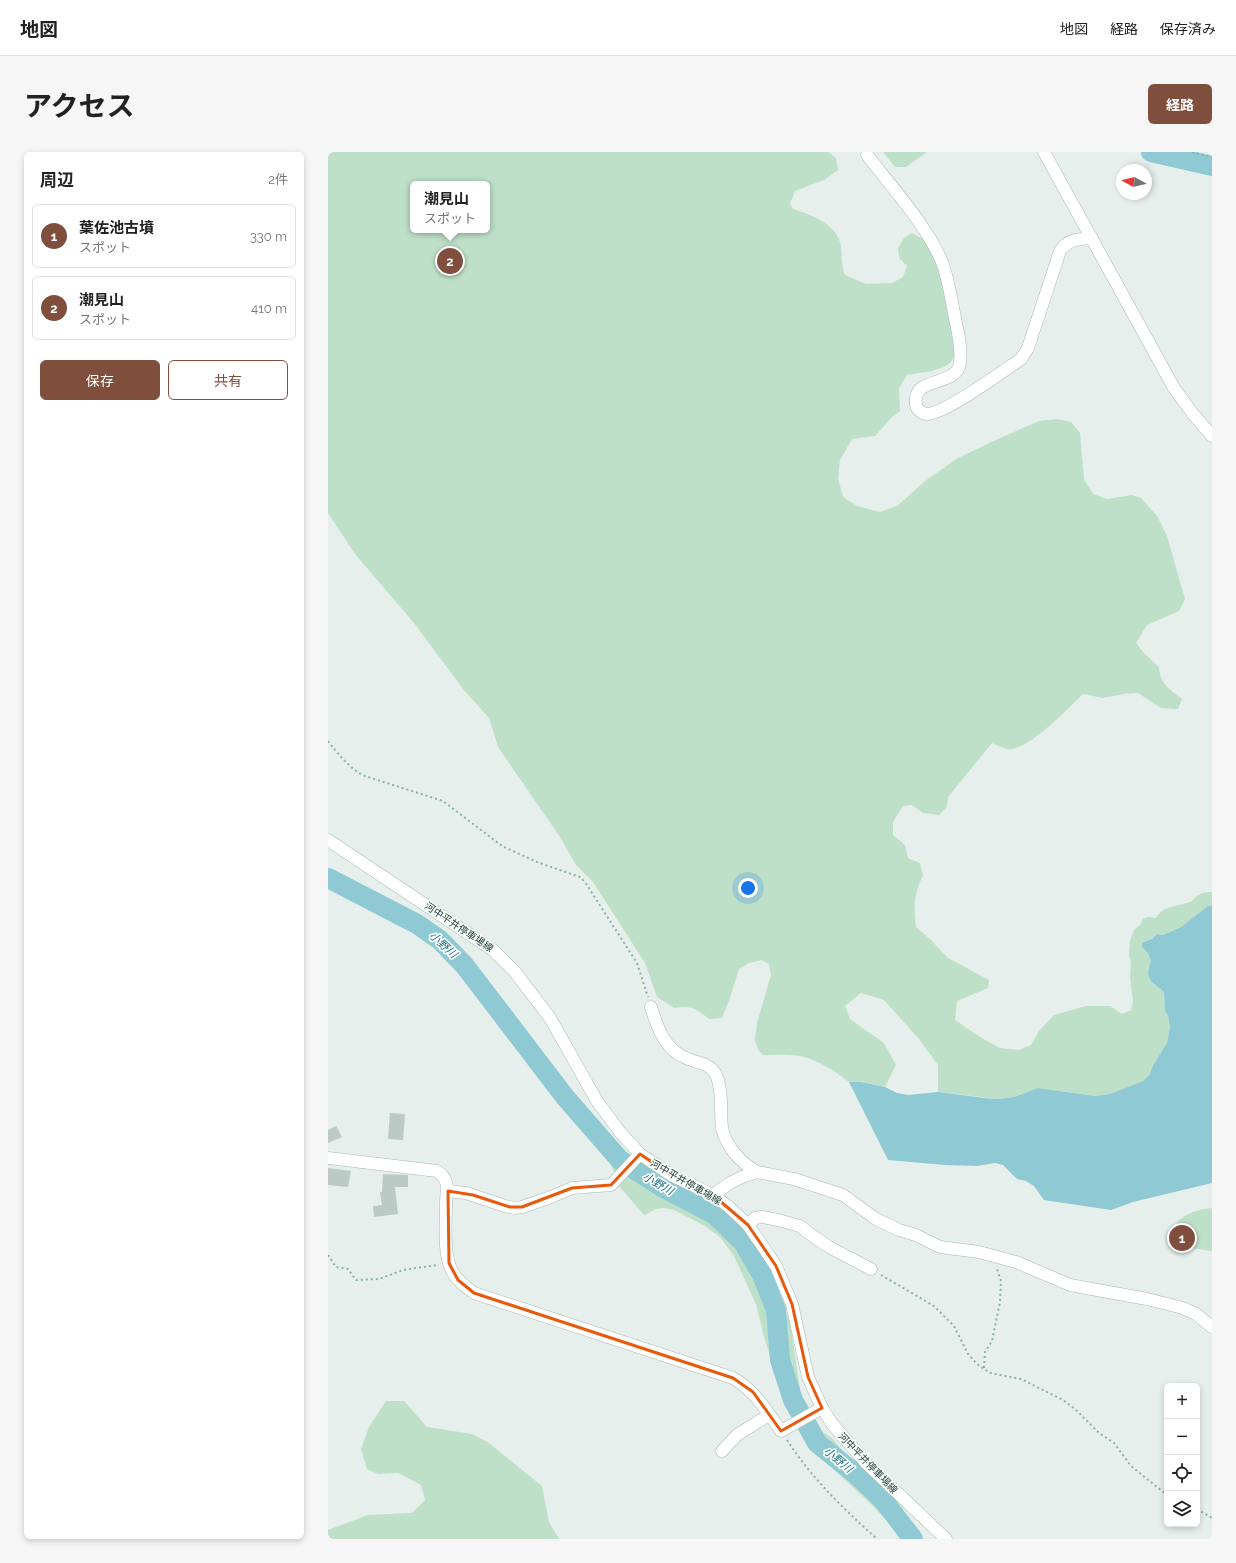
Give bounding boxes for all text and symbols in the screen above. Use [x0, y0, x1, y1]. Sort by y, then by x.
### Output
text: 地図 [20, 18, 58, 40]
text: 地図 [1060, 21, 1088, 37]
text: 経路 [1110, 21, 1138, 37]
text: 保存済み [1160, 21, 1216, 37]
button: 経路 [1148, 84, 1212, 124]
text: アクセス [24, 90, 135, 123]
north arrow [1116, 164, 1152, 200]
text: 周辺 [40, 170, 74, 190]
text: 2件 [268, 172, 288, 187]
popup [410, 181, 490, 233]
text: 潮見山 [424, 190, 469, 208]
text: スポット [424, 211, 476, 226]
text: 葉佐池古墳 [79, 219, 154, 237]
text: 1 [51, 229, 57, 244]
text: 330 m [250, 229, 287, 244]
text: スポット [79, 240, 131, 255]
pin: 2 [437, 246, 463, 276]
text: 潮見山 [79, 291, 124, 309]
text: 2 [50, 301, 58, 316]
text: 410 m [251, 301, 287, 316]
text: スポット [79, 312, 131, 327]
button: 保存 [40, 360, 160, 400]
button: 共有 [168, 360, 288, 400]
your location [738, 878, 758, 898]
street label: 河中平井停車場線 [423, 900, 495, 954]
water label: 小野川 [426, 929, 460, 962]
street label: 河中平井停車場線 [649, 1157, 723, 1207]
water label: 小野川 [640, 1170, 676, 1198]
pin: 1 [1169, 1223, 1195, 1253]
map controls [1164, 1383, 1200, 1527]
button: + [1164, 1383, 1200, 1419]
button: − [1164, 1419, 1200, 1455]
street label: 河中平井停車場線 [836, 1430, 900, 1496]
water label: 小野川 [821, 1445, 856, 1476]
button: locate [1164, 1455, 1200, 1491]
button: layers [1164, 1491, 1200, 1527]

